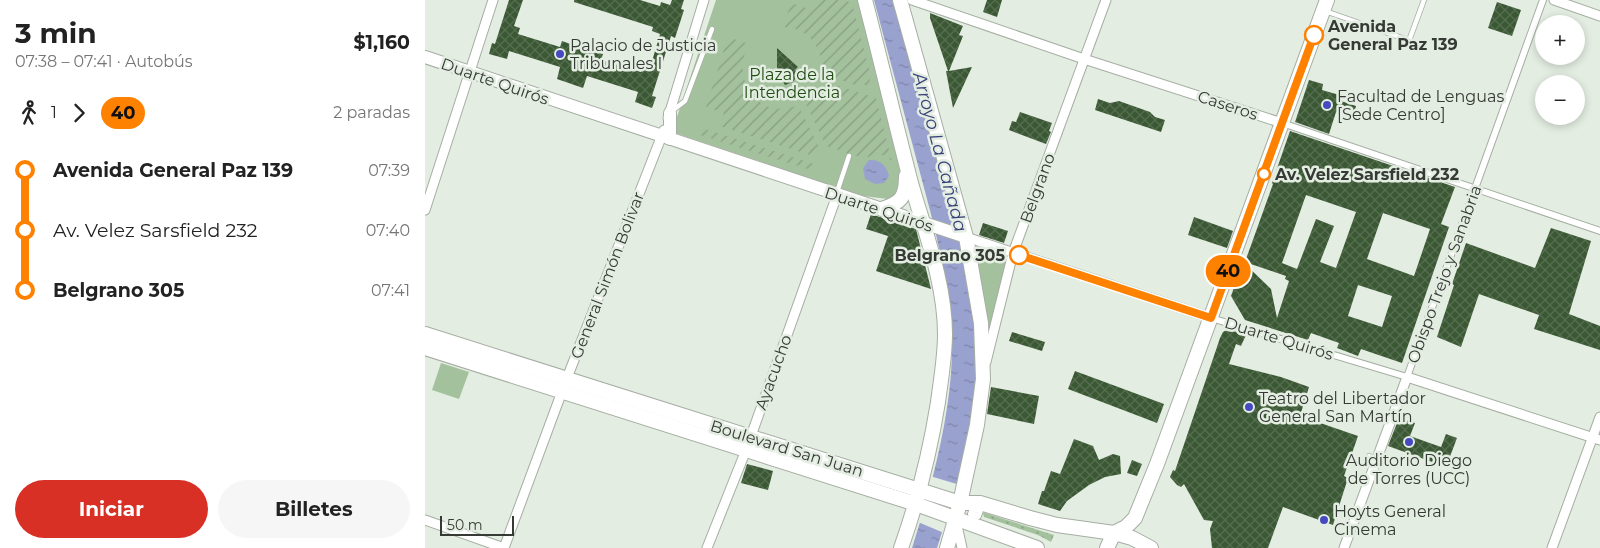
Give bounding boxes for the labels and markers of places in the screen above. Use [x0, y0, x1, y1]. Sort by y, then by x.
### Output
place label: Avenida General Paz 139 [1327, 17, 1458, 54]
marker: Avenida General Paz 139 [1304, 25, 1324, 45]
place label: Palacio de Justicia Tribunales I [570, 36, 717, 73]
marker: Palacio de Justicia Tribunales I [554, 48, 566, 60]
place label: Facultad de Lenguas [Sede Centro] [1337, 87, 1504, 124]
marker: Facultad de Lenguas [Sede Centro] [1321, 99, 1333, 111]
place label: Av. Velez Sarsfield 232 [1274, 165, 1459, 184]
marker: Av. Velez Sarsfield 232 [1257, 167, 1271, 181]
marker: Belgrano 305 [1009, 245, 1029, 265]
place label: Belgrano 305 [895, 246, 1005, 265]
place label: Teatro del Libertador General San Martín [1259, 389, 1426, 426]
marker: Teatro del Libertador General San Martín [1243, 401, 1255, 413]
marker: Auditorio Diego de Torres (UCC) [1403, 436, 1415, 448]
place label: Auditorio Diego de Torres (UCC) [1346, 451, 1472, 488]
place label: Hoyts General Cinema [1334, 502, 1446, 539]
marker: Hoyts General Cinema [1318, 514, 1330, 526]

